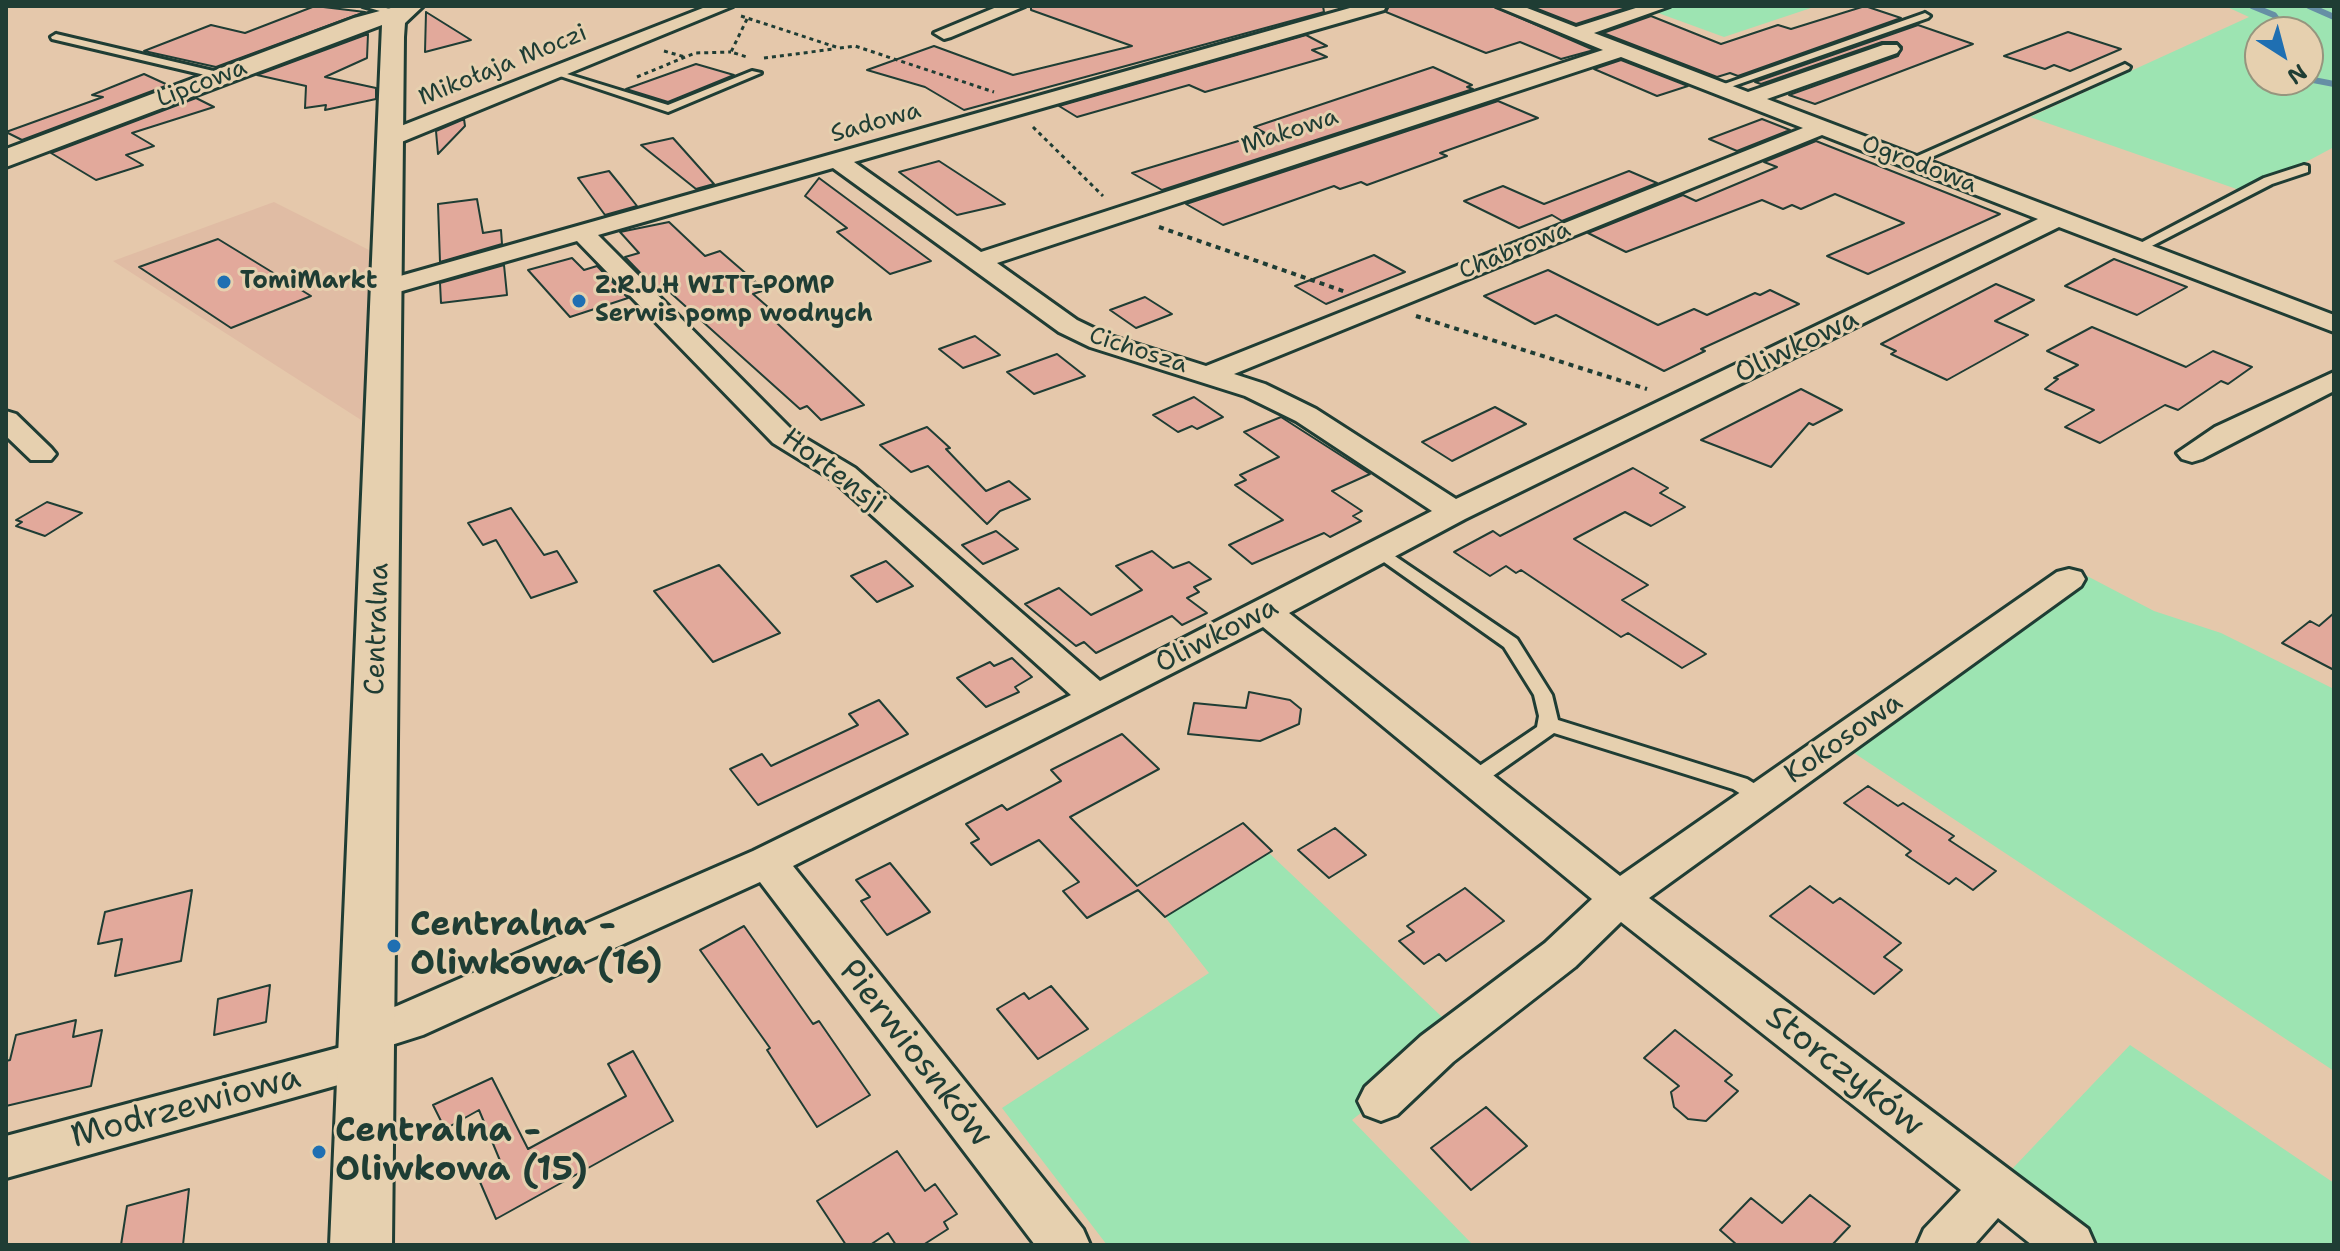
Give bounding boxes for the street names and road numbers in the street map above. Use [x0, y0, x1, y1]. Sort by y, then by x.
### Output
street label: Mikołaja Moczi [415, 19, 591, 113]
street label: Lipcowa [153, 54, 251, 114]
street label: Sadowa [828, 96, 924, 150]
street label: Makowa [1238, 103, 1342, 161]
street label: Ogrodowa [1857, 130, 1981, 200]
street label: Chabrowa [1455, 216, 1575, 286]
street label: Oliwkowa [1730, 303, 1864, 391]
street label: Cichosza [1085, 322, 1191, 380]
street label: Hortensji [774, 422, 892, 522]
street label: Centralna [359, 562, 397, 696]
street label: Oliwkowa [1150, 591, 1284, 681]
street label: Kokosowa [1779, 686, 1909, 792]
street label: Pierwiosnków [829, 952, 1001, 1156]
street label: Storczyków [1757, 997, 1931, 1147]
street label: Modrzewiowa [67, 1058, 305, 1158]

